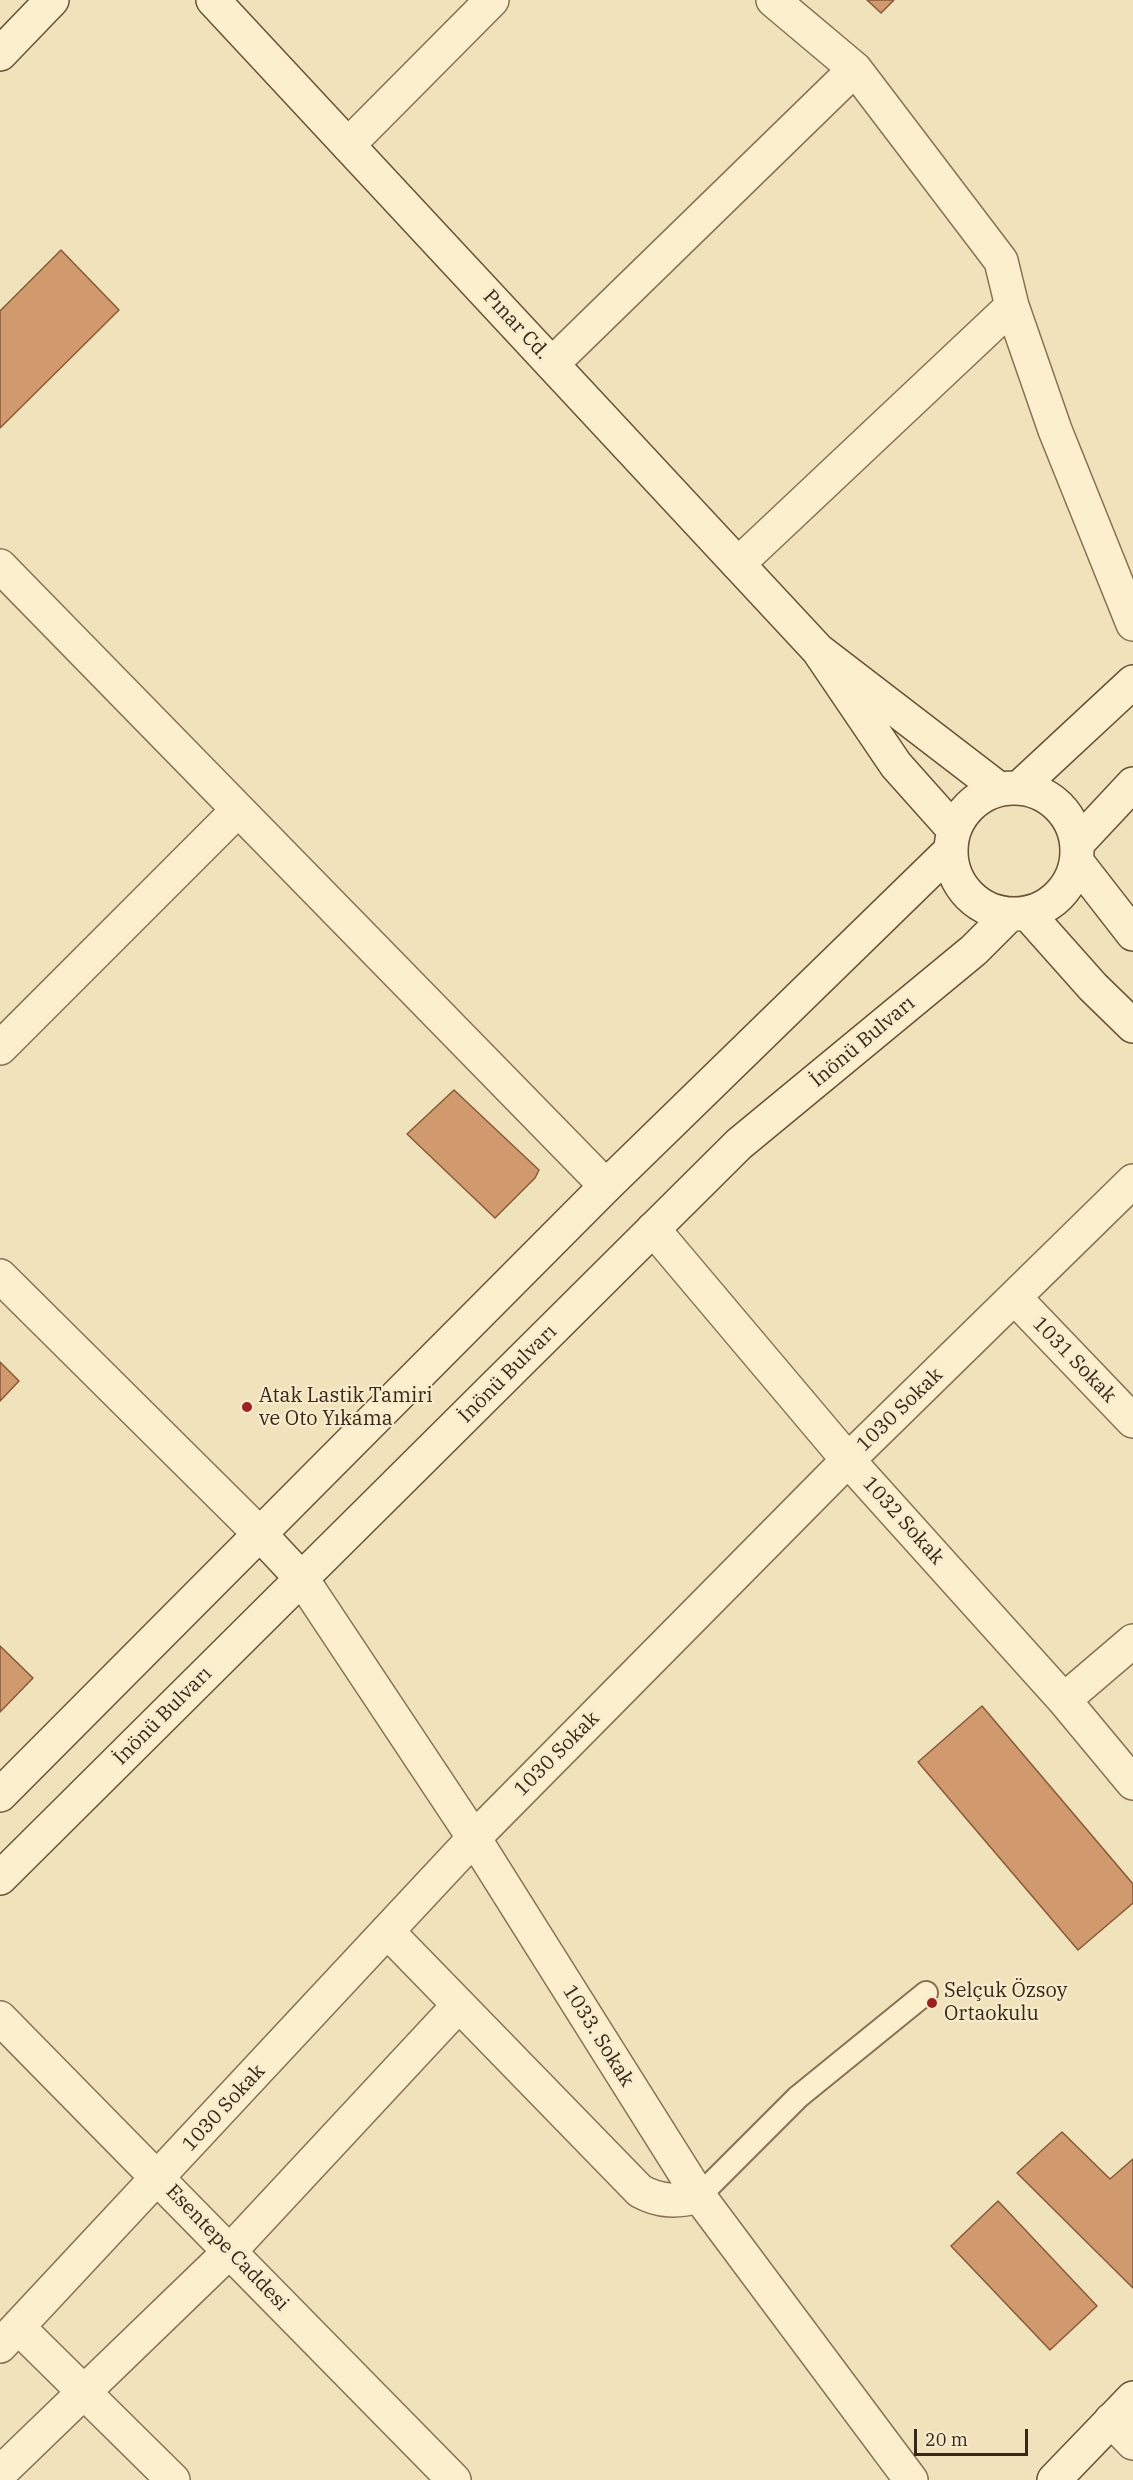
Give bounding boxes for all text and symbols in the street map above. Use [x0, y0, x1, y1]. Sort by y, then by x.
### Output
street label: Pınar Cd. [478, 285, 554, 365]
street label: İnönü Bulvarı [806, 991, 920, 1093]
street label: 1031 Sokak [1027, 1312, 1121, 1408]
street label: İnönü Bulvarı [454, 1320, 562, 1428]
street label: 1030 Sokak [852, 1363, 948, 1457]
place label: Atak Lastik Tamiri ve Oto Yıkama [259, 1384, 433, 1431]
marker: Atak Lastik Tamiri ve Oto Yıkama [240, 1400, 254, 1414]
street label: 1032 Sokak [857, 1472, 949, 1570]
street label: İnönü Bulvarı [109, 1662, 217, 1770]
street label: 1030 Sokak [510, 1707, 604, 1801]
place label: Selçuk Özsoy Ortaokulu [944, 1979, 1067, 2026]
street label: 1033. Sokak [557, 1981, 639, 2091]
marker: Selçuk Özsoy Ortaokulu [925, 1996, 939, 2010]
street label: 1030 Sokak [178, 2060, 270, 2156]
street label: Esentepe Caddesi [161, 2180, 293, 2316]
scale bar [917, 2417, 1031, 2455]
text: 20 m [925, 2428, 968, 2451]

